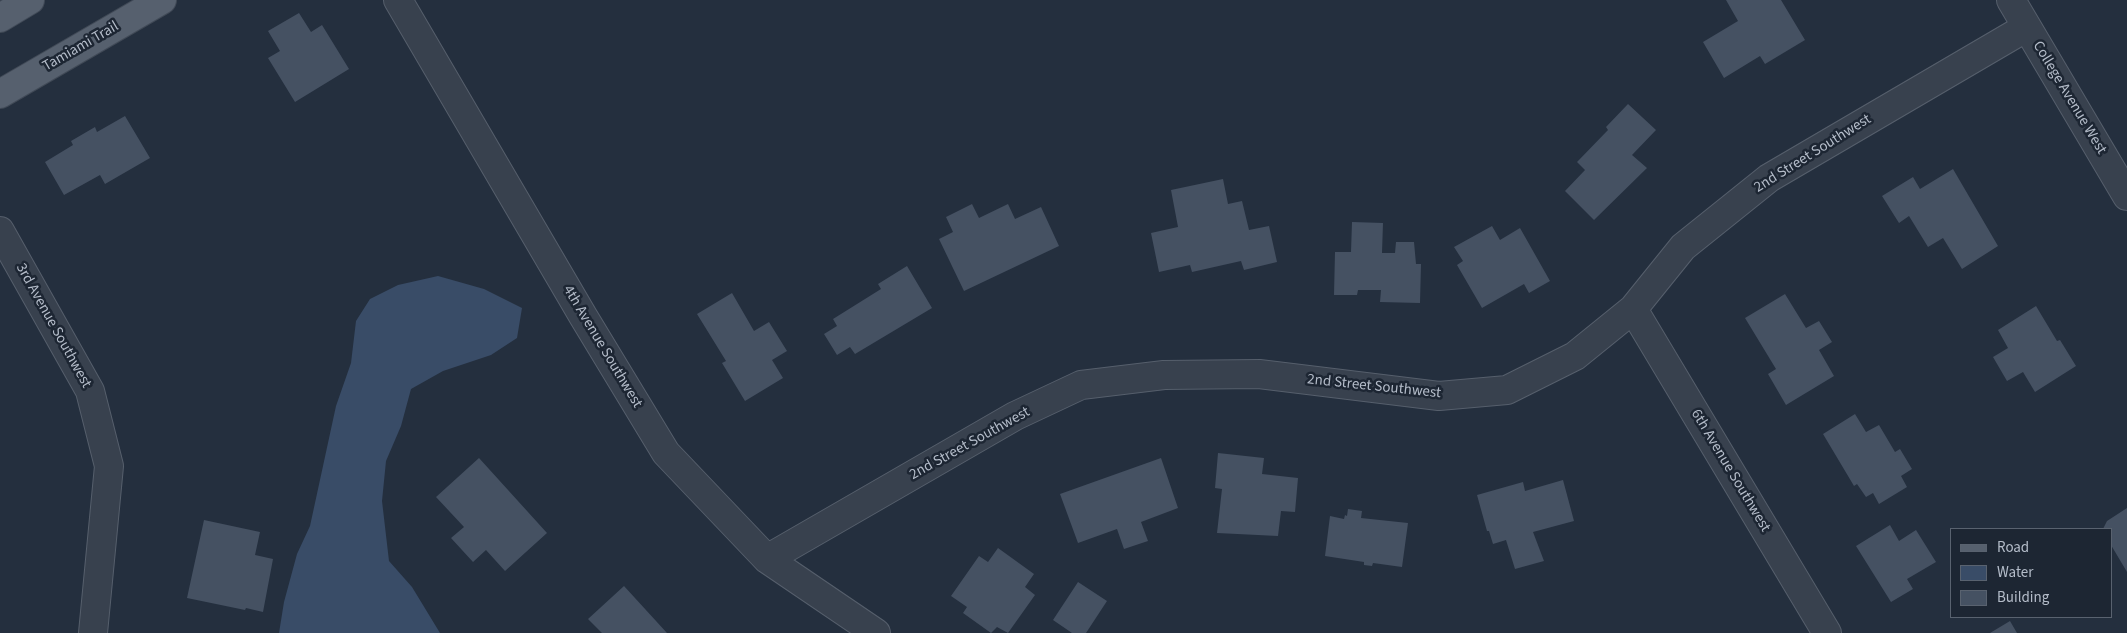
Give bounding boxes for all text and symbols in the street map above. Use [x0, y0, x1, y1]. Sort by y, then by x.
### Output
street label: Tamiami Trail [40, 18, 122, 76]
street label: College Avenue West [2028, 38, 2110, 158]
street label: 2nd Street Southwest [1751, 111, 1875, 197]
street label: 3rd Avenue Southwest [11, 260, 95, 392]
street label: 4th Avenue Southwest [558, 283, 646, 411]
street label: 2nd Street Southwest [1306, 371, 1442, 403]
street label: 2nd Street Southwest [907, 404, 1033, 484]
street label: 6th Avenue Southwest [1686, 407, 1774, 535]
legend [1950, 528, 2112, 618]
text: Road [1997, 537, 2029, 558]
text: Water [1997, 562, 2033, 583]
text: Building [1997, 587, 2049, 608]

